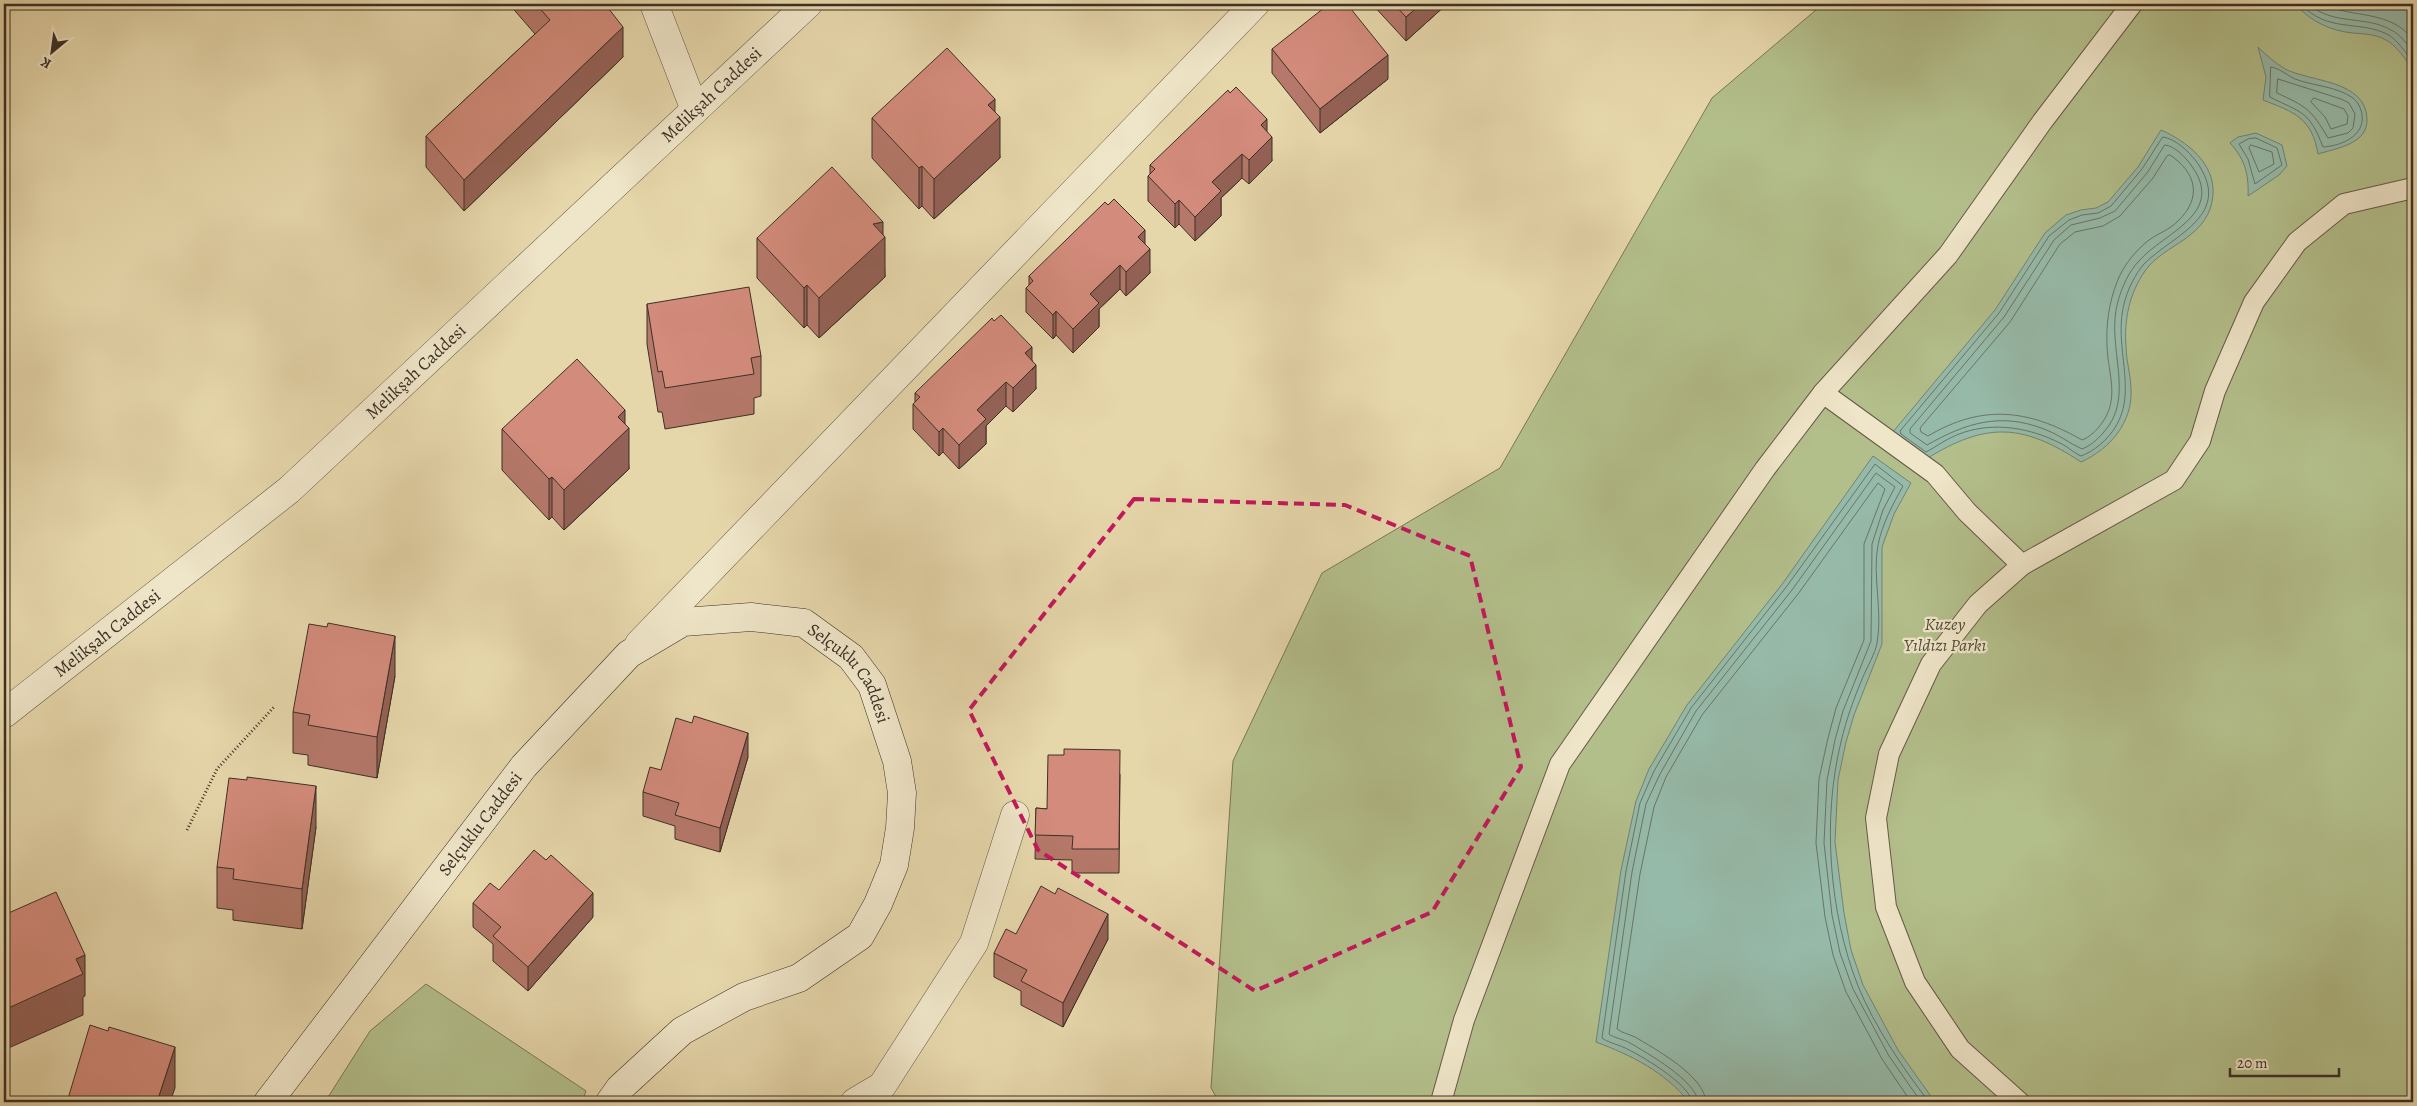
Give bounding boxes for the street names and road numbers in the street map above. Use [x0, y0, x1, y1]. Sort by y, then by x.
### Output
street label: Melikşah Caddesi [656, 42, 767, 148]
street label: Melikşah Caddesi [360, 318, 471, 424]
street label: Melikşah Caddesi [49, 584, 165, 683]
street label: Selçuklu Caddesi [803, 617, 896, 726]
street label: Selçuklu Caddesi [433, 767, 528, 881]

